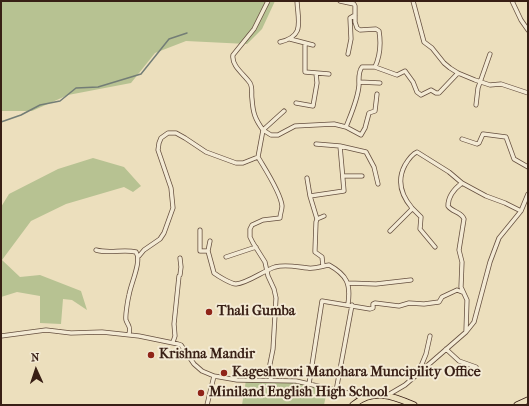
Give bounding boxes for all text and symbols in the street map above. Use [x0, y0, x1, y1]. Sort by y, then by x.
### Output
place label: Thali Gumba [217, 304, 295, 320]
marker: Thali Gumba [204, 307, 214, 317]
place label: Krishna Mandir [159, 347, 255, 363]
north arrow [16, 350, 56, 390]
marker: Krishna Mandir [146, 350, 156, 360]
text: N [31, 351, 40, 364]
place label: Kageshwori Manohara Muncipility Office [232, 365, 481, 381]
marker: Kageshwori Manohara Muncipility Office [219, 368, 229, 378]
place label: Miniland English High School [209, 385, 388, 401]
marker: Miniland English High School [196, 388, 206, 398]

